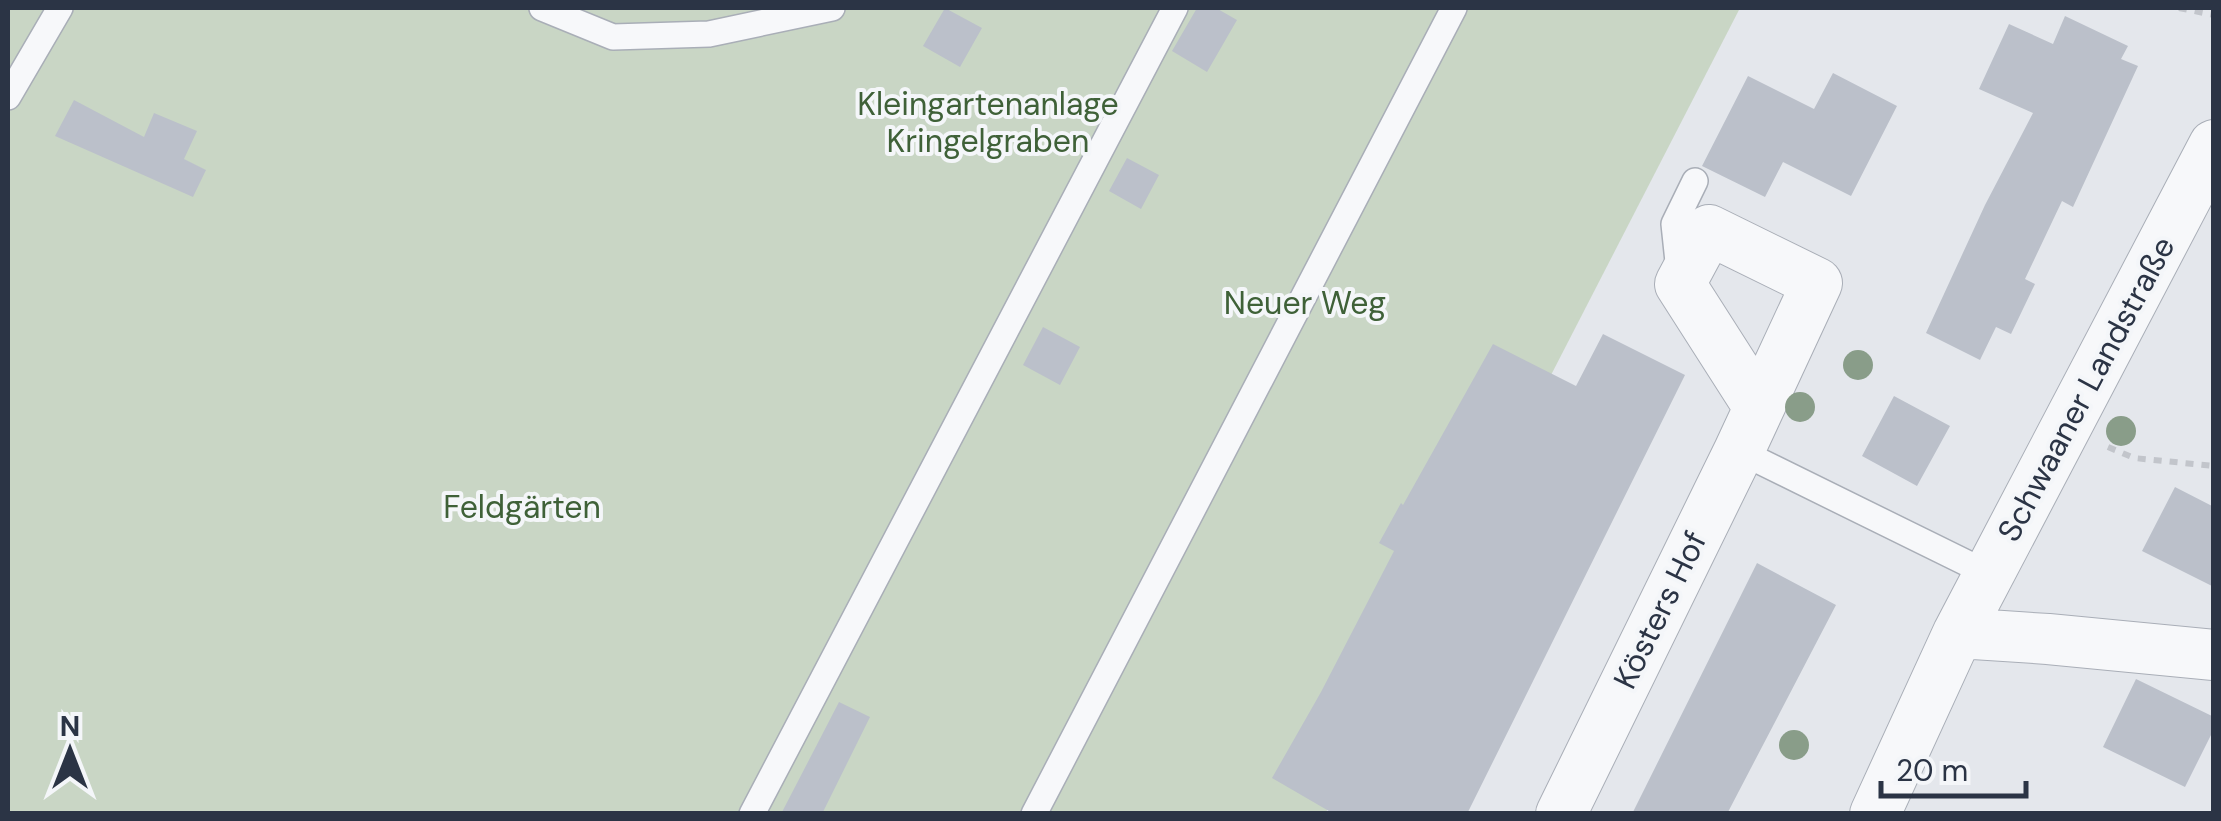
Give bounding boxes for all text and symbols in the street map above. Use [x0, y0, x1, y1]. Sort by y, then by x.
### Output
park label: Kleingartenanlage Kringelgraben [857, 83, 1119, 162]
street label: Schwaaner Landstraße [1988, 229, 2184, 549]
park label: Neuer Weg [1224, 282, 1386, 324]
park label: Feldgärten [443, 486, 601, 528]
street label: Kösters Hof [1604, 524, 1716, 696]
north arrow [20, 701, 120, 801]
text: N [60, 708, 80, 745]
scale bar [1881, 736, 2026, 798]
text: 20 m [1896, 751, 1968, 790]

